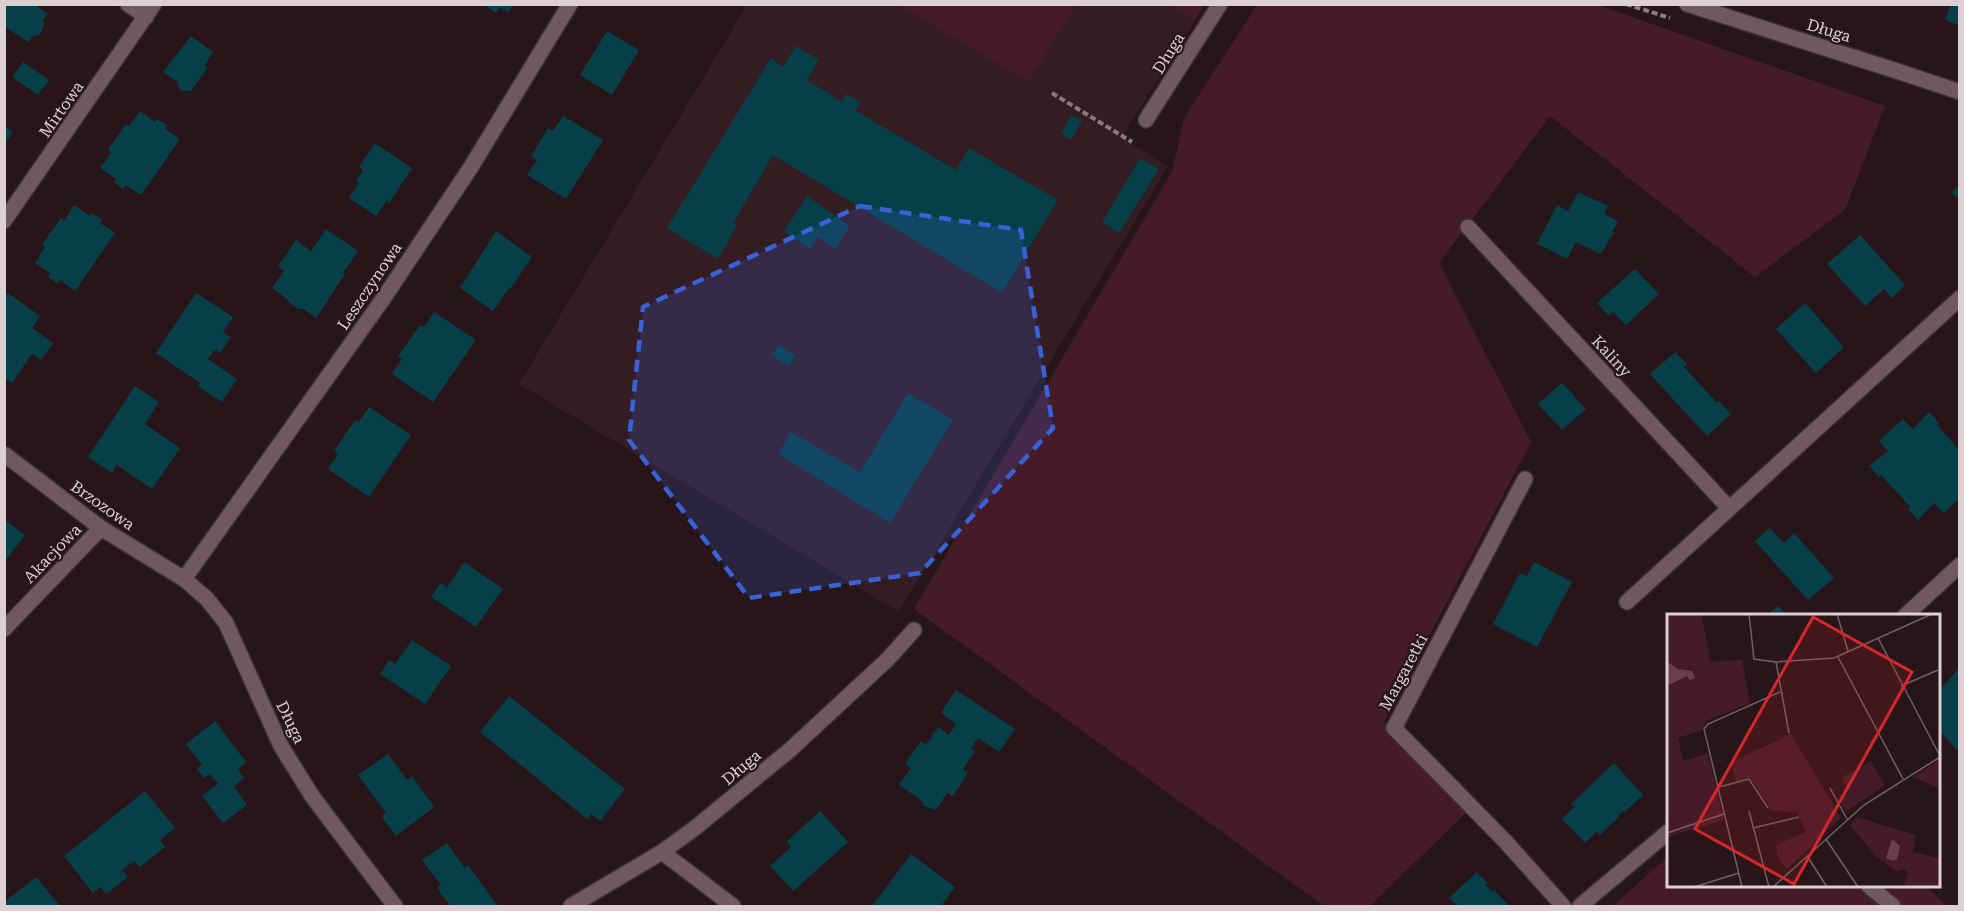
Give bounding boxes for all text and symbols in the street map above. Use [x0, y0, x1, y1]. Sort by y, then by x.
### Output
street label: Długa [1805, 15, 1853, 46]
street label: Długa [1148, 29, 1189, 77]
street label: Mirtowa [35, 77, 88, 141]
street label: Leszczynowa [333, 239, 406, 334]
street label: Kaliny [1588, 332, 1636, 381]
street label: Brzozowa [67, 477, 138, 534]
street label: Akacjowa [20, 520, 85, 587]
inset map [1667, 614, 1940, 887]
street label: Margaretki [1375, 631, 1432, 714]
street label: Długa [272, 698, 309, 747]
street label: Długa [718, 745, 765, 789]

